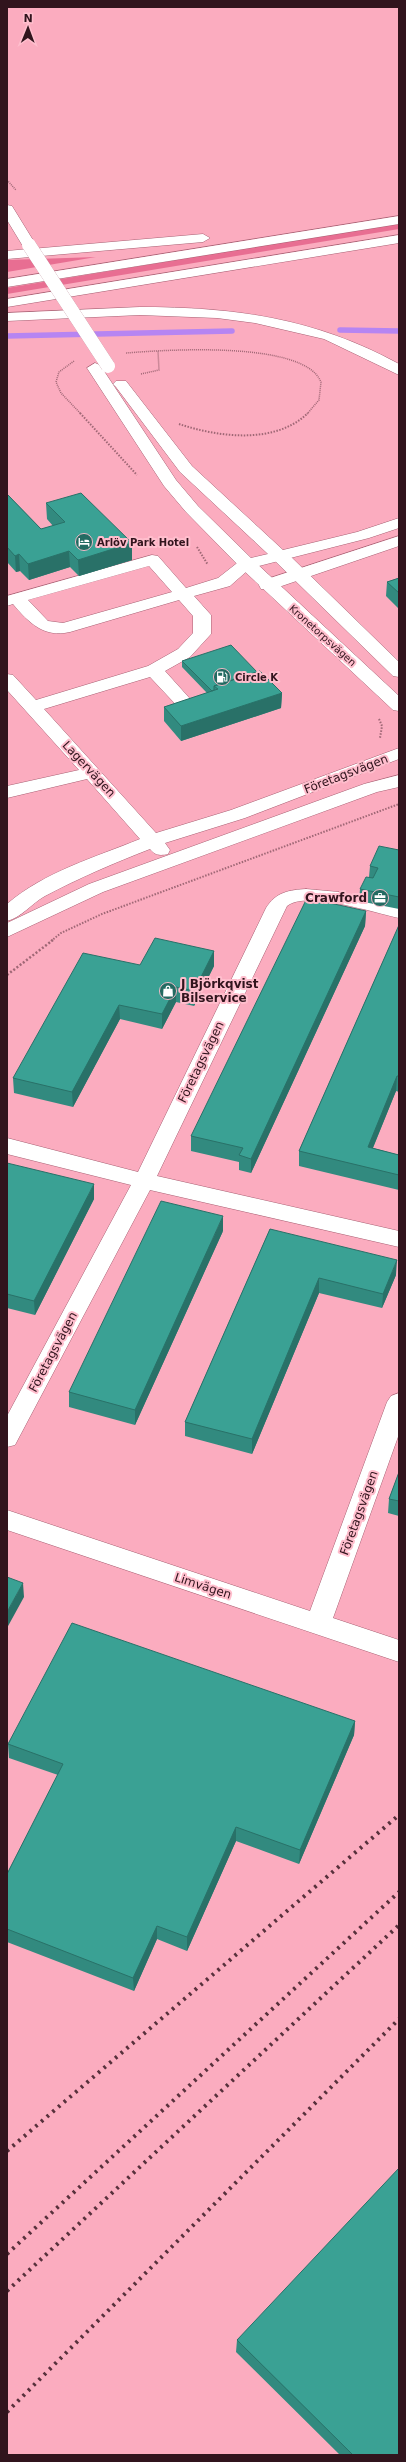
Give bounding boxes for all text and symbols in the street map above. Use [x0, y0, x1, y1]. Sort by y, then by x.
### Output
north arrow [8, 8, 48, 48]
text: N [23, 12, 33, 25]
hotel icon: Arlöv Park Hotel [74, 532, 94, 552]
place label: Arlöv Park Hotel [97, 537, 189, 548]
street label: Kronetorpsvägen [287, 603, 358, 668]
fuel station icon: Circle K [212, 667, 232, 687]
place label: Circle K [235, 672, 279, 683]
street label: Lagervägen [60, 738, 118, 800]
street label: Företagsvägen [302, 752, 390, 796]
office icon: Crawford [370, 888, 390, 908]
place label: Crawford [305, 891, 367, 905]
place label: J Björkqvist Bilservice [180, 977, 259, 1005]
shop icon: J Björkqvist Bilservice [158, 981, 178, 1001]
street label: Företagsvägen [175, 1019, 227, 1105]
street label: Företagsvägen [26, 1309, 80, 1395]
street label: Företagsvägen [337, 1469, 381, 1557]
street label: Limvägen [173, 1570, 233, 1602]

